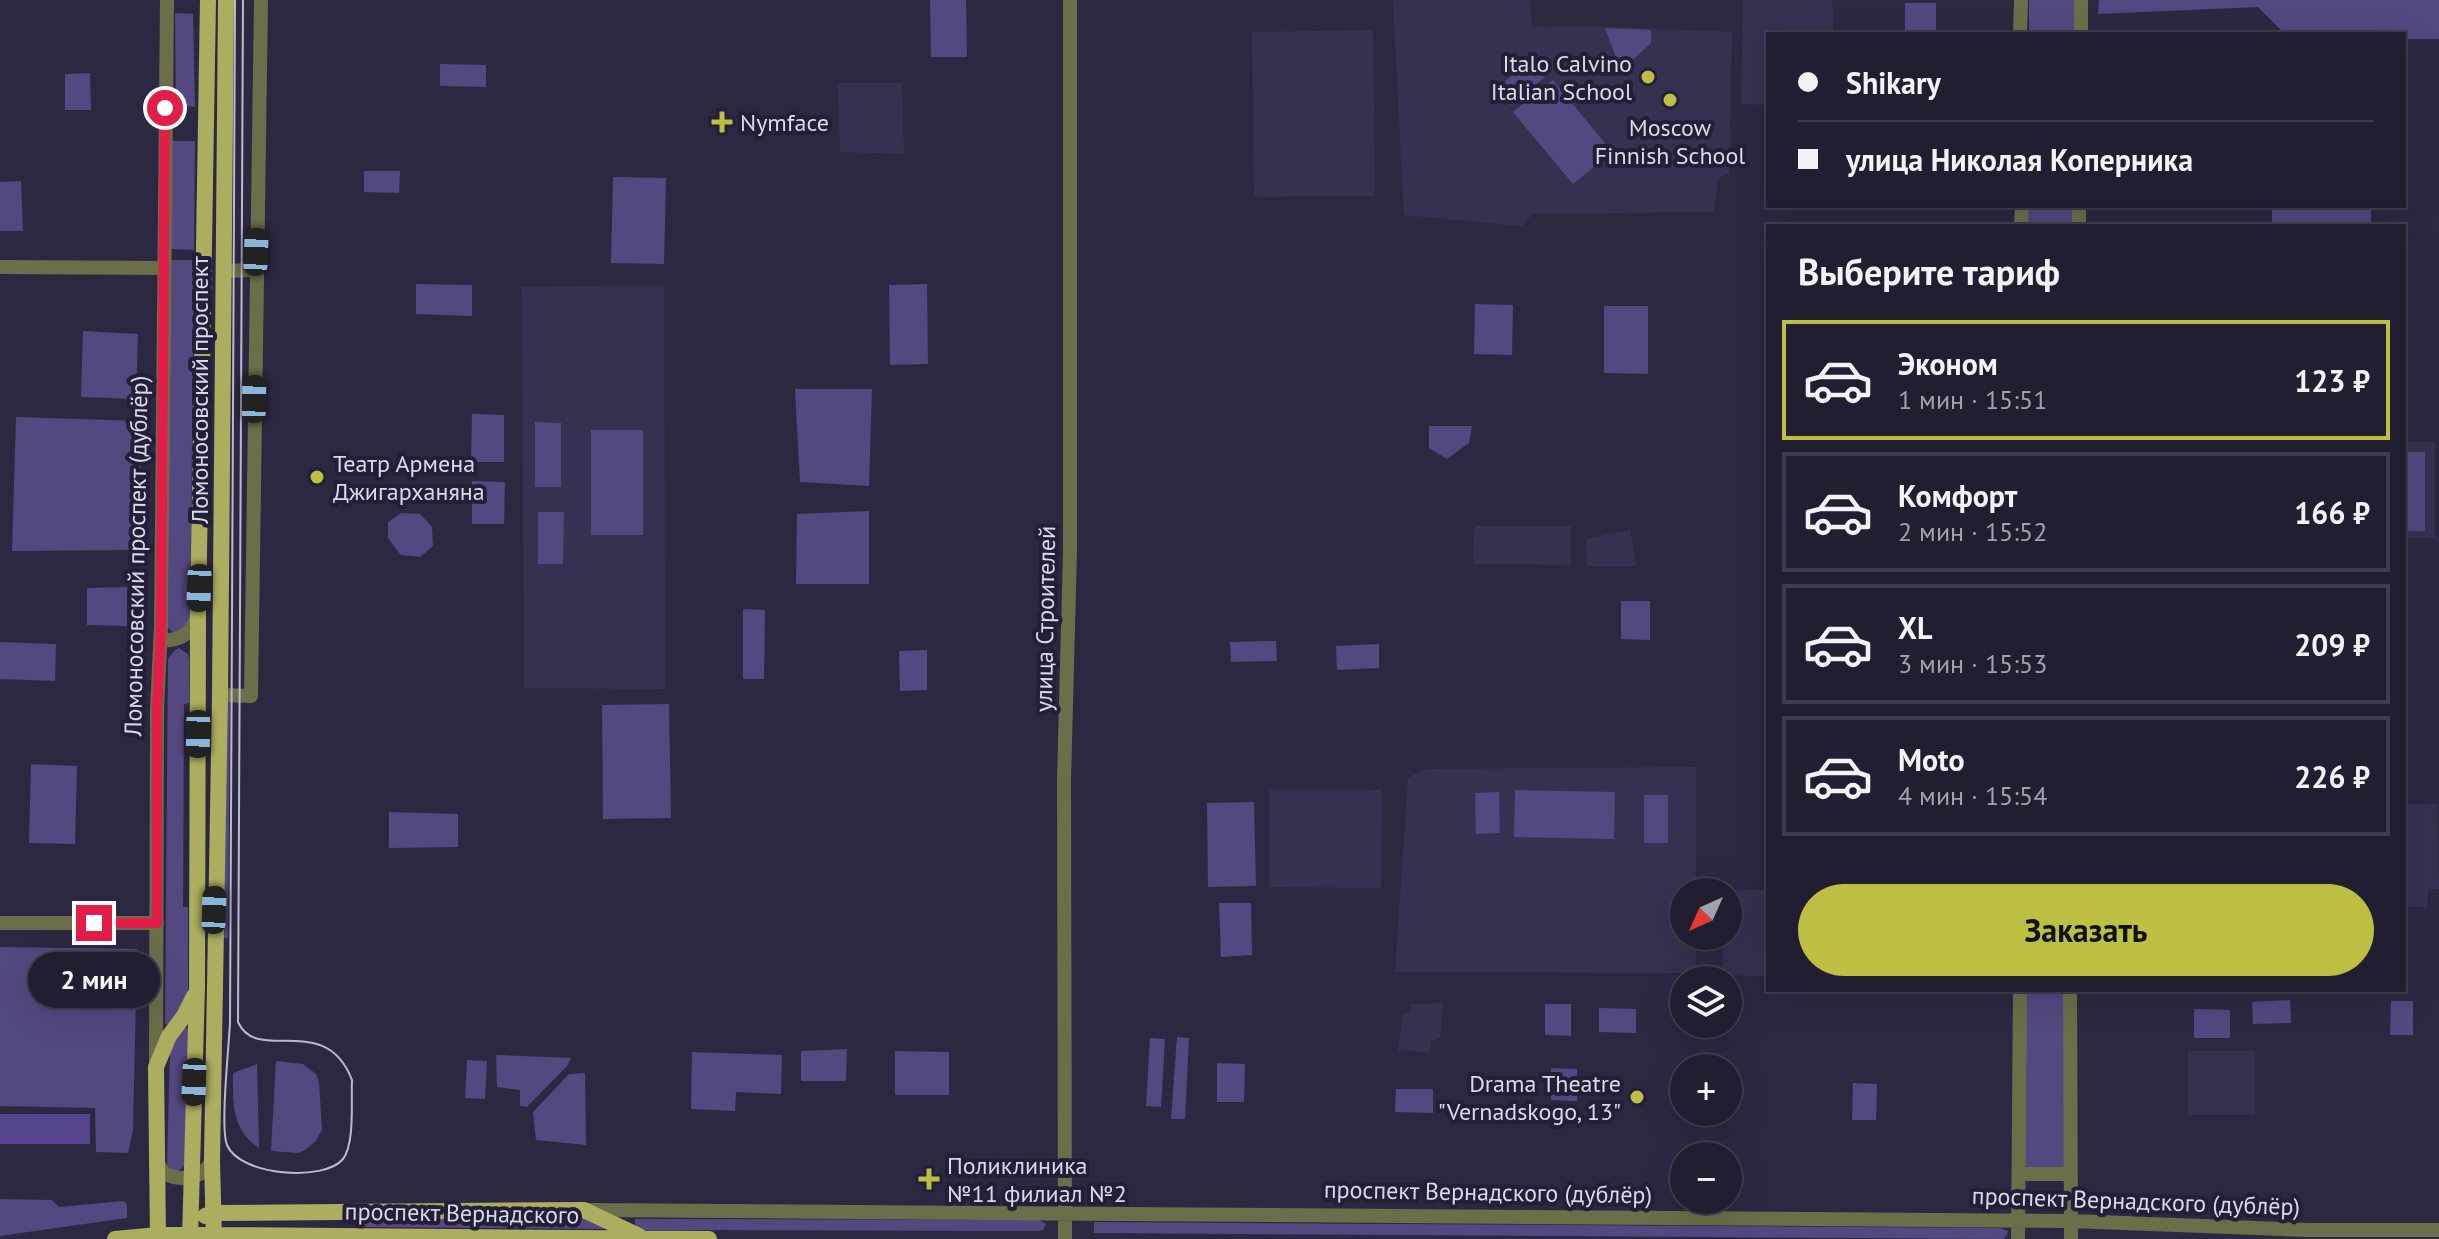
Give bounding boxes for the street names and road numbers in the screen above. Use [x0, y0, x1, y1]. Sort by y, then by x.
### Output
street label: Ломоносовский проспект [184, 256, 215, 525]
street label: Ломоносовский проспект (дублёр) [117, 375, 155, 738]
street label: улица Строителей [1028, 526, 1062, 712]
street label: проспект Вернадского (дублёр) [1324, 1174, 1652, 1210]
street label: проспект Вернадского (дублёр) [1971, 1180, 2301, 1222]
street label: проспект Вернадского [344, 1195, 580, 1231]

